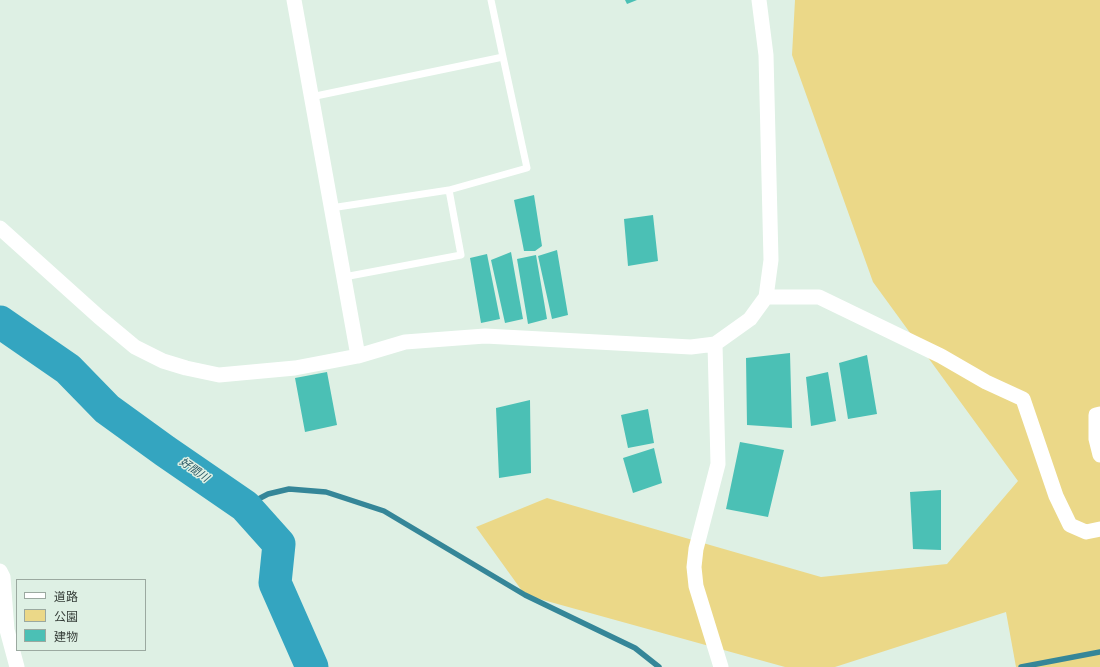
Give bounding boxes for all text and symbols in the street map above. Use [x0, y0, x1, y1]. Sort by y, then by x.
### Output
water label: 好間川 [177, 455, 211, 485]
legend [16, 579, 146, 651]
text: 道路 [54, 590, 78, 604]
text: 公園 [54, 610, 78, 624]
text: 建物 [54, 630, 78, 644]

